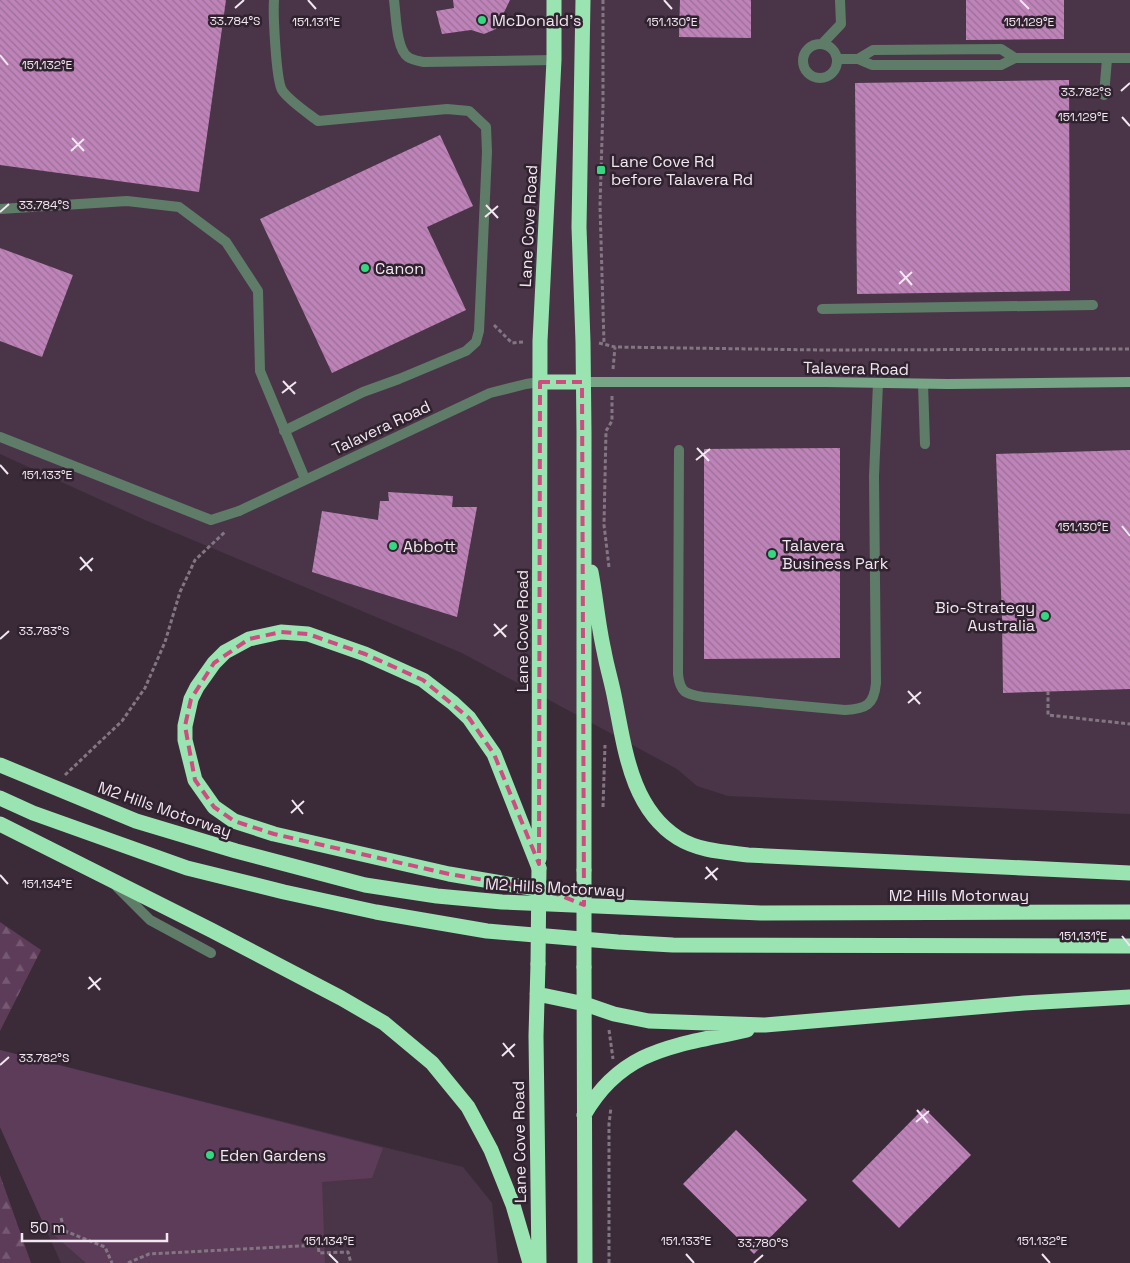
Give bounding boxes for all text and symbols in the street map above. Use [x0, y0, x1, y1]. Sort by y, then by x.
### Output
place label: McDonald's [492, 10, 582, 31]
text: 33.784°S [210, 13, 260, 29]
text: 151.131°E [292, 14, 340, 30]
marker: McDonald's [476, 14, 488, 26]
text: 151.130°E [647, 14, 698, 30]
text: 151.129°E [1004, 14, 1054, 30]
text: 151.132°E [22, 57, 72, 73]
text: 33.782°S [1061, 84, 1111, 100]
text: 151.129°E [1058, 109, 1108, 125]
place label: Lane Cove Rd before Talavera Rd [611, 151, 753, 190]
street label: Lane Cove Road [515, 164, 542, 288]
marker: Lane Cove Rd before Talavera Rd [595, 164, 607, 176]
text: 33.784°S [19, 197, 69, 213]
place label: Canon [375, 258, 424, 279]
marker: Canon [359, 262, 371, 274]
street label: Talavera Road [803, 357, 909, 380]
street label: Talavera Road [329, 396, 434, 459]
text: 151.133°E [22, 467, 72, 483]
text: 151.130°E [1058, 519, 1109, 535]
place label: Talavera Business Park [782, 535, 889, 574]
place label: Abbott [403, 536, 456, 557]
marker: Abbott [387, 540, 399, 552]
marker: Talavera Business Park [766, 548, 778, 560]
street label: Lane Cove Road [512, 570, 533, 692]
place label: Bio-Strategy Australia [935, 597, 1035, 636]
marker: Bio-Strategy Australia [1039, 610, 1051, 622]
text: 33.783°S [19, 623, 69, 639]
street label: M2 Hills Motorway [95, 777, 235, 842]
street label: M2 Hills Motorway [484, 873, 626, 902]
text: 151.134°E [22, 876, 73, 892]
street label: M2 Hills Motorway [889, 885, 1029, 906]
text: 151.131°E [1059, 928, 1107, 944]
text: 33.782°S [19, 1050, 69, 1066]
street label: Lane Cove Road [508, 1081, 531, 1203]
place label: Eden Gardens [220, 1145, 326, 1166]
marker: Eden Gardens [204, 1149, 216, 1161]
scale bar [22, 1210, 168, 1242]
text: 50 m [30, 1218, 65, 1237]
text: 151.134°E [304, 1233, 355, 1249]
text: 151.133°E [661, 1233, 711, 1249]
text: 151.132°E [1017, 1233, 1067, 1249]
text: 33.780°S [738, 1235, 788, 1251]

